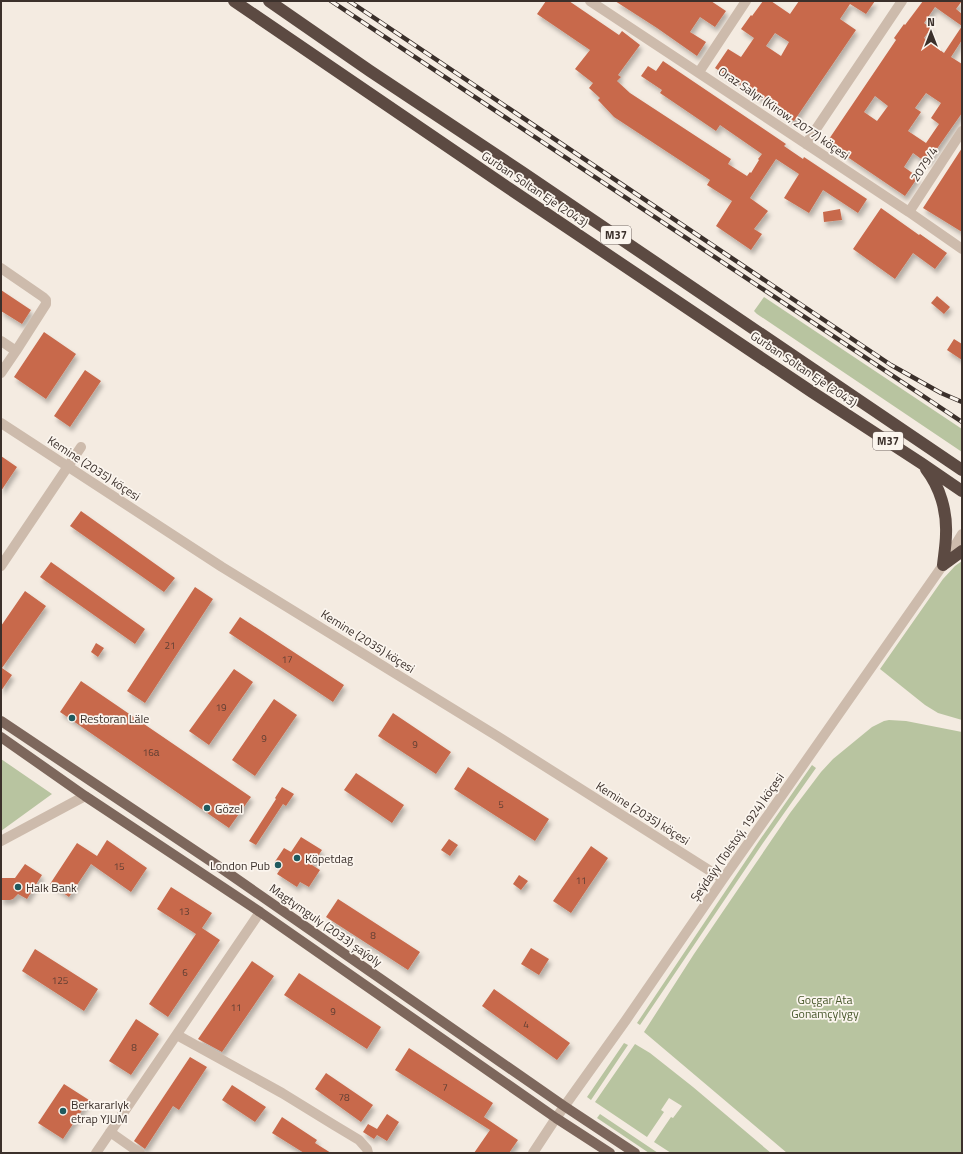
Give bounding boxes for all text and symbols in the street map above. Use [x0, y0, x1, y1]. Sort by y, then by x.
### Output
north arrow [911, 12, 951, 52]
text: N [927, 14, 935, 30]
street label: Oraz Salyr (Kirow, 2077) köçesi [714, 62, 854, 164]
street label: 2079/4 [906, 142, 943, 185]
street label: Gurban Soltan Eje (2043) [478, 146, 592, 232]
road number: M37 [601, 226, 631, 244]
street label: Gurban Soltan Eje (2043) [747, 326, 861, 412]
street label: Kemine (2035) köçesi [44, 431, 144, 505]
road number: M37 [873, 432, 903, 450]
street label: Kemine (2035) köçesi [317, 604, 419, 678]
house number: 21 [164, 638, 176, 653]
house number: 17 [281, 652, 293, 667]
house number: 19 [215, 700, 227, 715]
place label: Restoran Läle [80, 709, 149, 728]
marker: Restoran Läle [67, 713, 77, 723]
house number: 9 [261, 731, 267, 746]
house number: 9 [412, 737, 418, 752]
house number: 16а [143, 745, 160, 760]
street label: Şeýdaýy (Tolstoý, 1924) köçesi [685, 769, 789, 905]
street label: Kemine (2035) köçesi [592, 776, 694, 850]
house number: 5 [498, 797, 504, 812]
place label: Gözel [215, 799, 243, 818]
marker: Gözel [202, 803, 212, 813]
place label: Köpetdag [305, 849, 353, 868]
marker: Köpetdag [292, 853, 302, 863]
place label: London Pub [210, 856, 270, 875]
house number: 15 [113, 859, 125, 874]
marker: London Pub [273, 860, 283, 870]
house number: 11 [575, 873, 587, 888]
place label: Halk Bank [26, 878, 77, 897]
street label: Magtymguly (2033) şaýoly [266, 879, 387, 971]
marker: Halk Bank [13, 882, 23, 892]
house number: 13 [178, 904, 190, 919]
house number: 8 [370, 928, 376, 943]
house number: 6 [182, 965, 188, 980]
house number: 125 [52, 973, 69, 988]
park label: Goçgar Ata Gonamçylygy [791, 990, 859, 1023]
house number: 11 [230, 1000, 242, 1015]
house number: 9 [330, 1004, 336, 1019]
house number: 4 [523, 1017, 529, 1032]
house number: 8 [131, 1040, 137, 1055]
house number: 7 [442, 1080, 448, 1095]
house number: 78 [338, 1090, 350, 1105]
place label: Berkararlyk etrap YJUM [71, 1095, 129, 1128]
marker: Berkararlyk etrap YJUM [58, 1106, 68, 1116]

